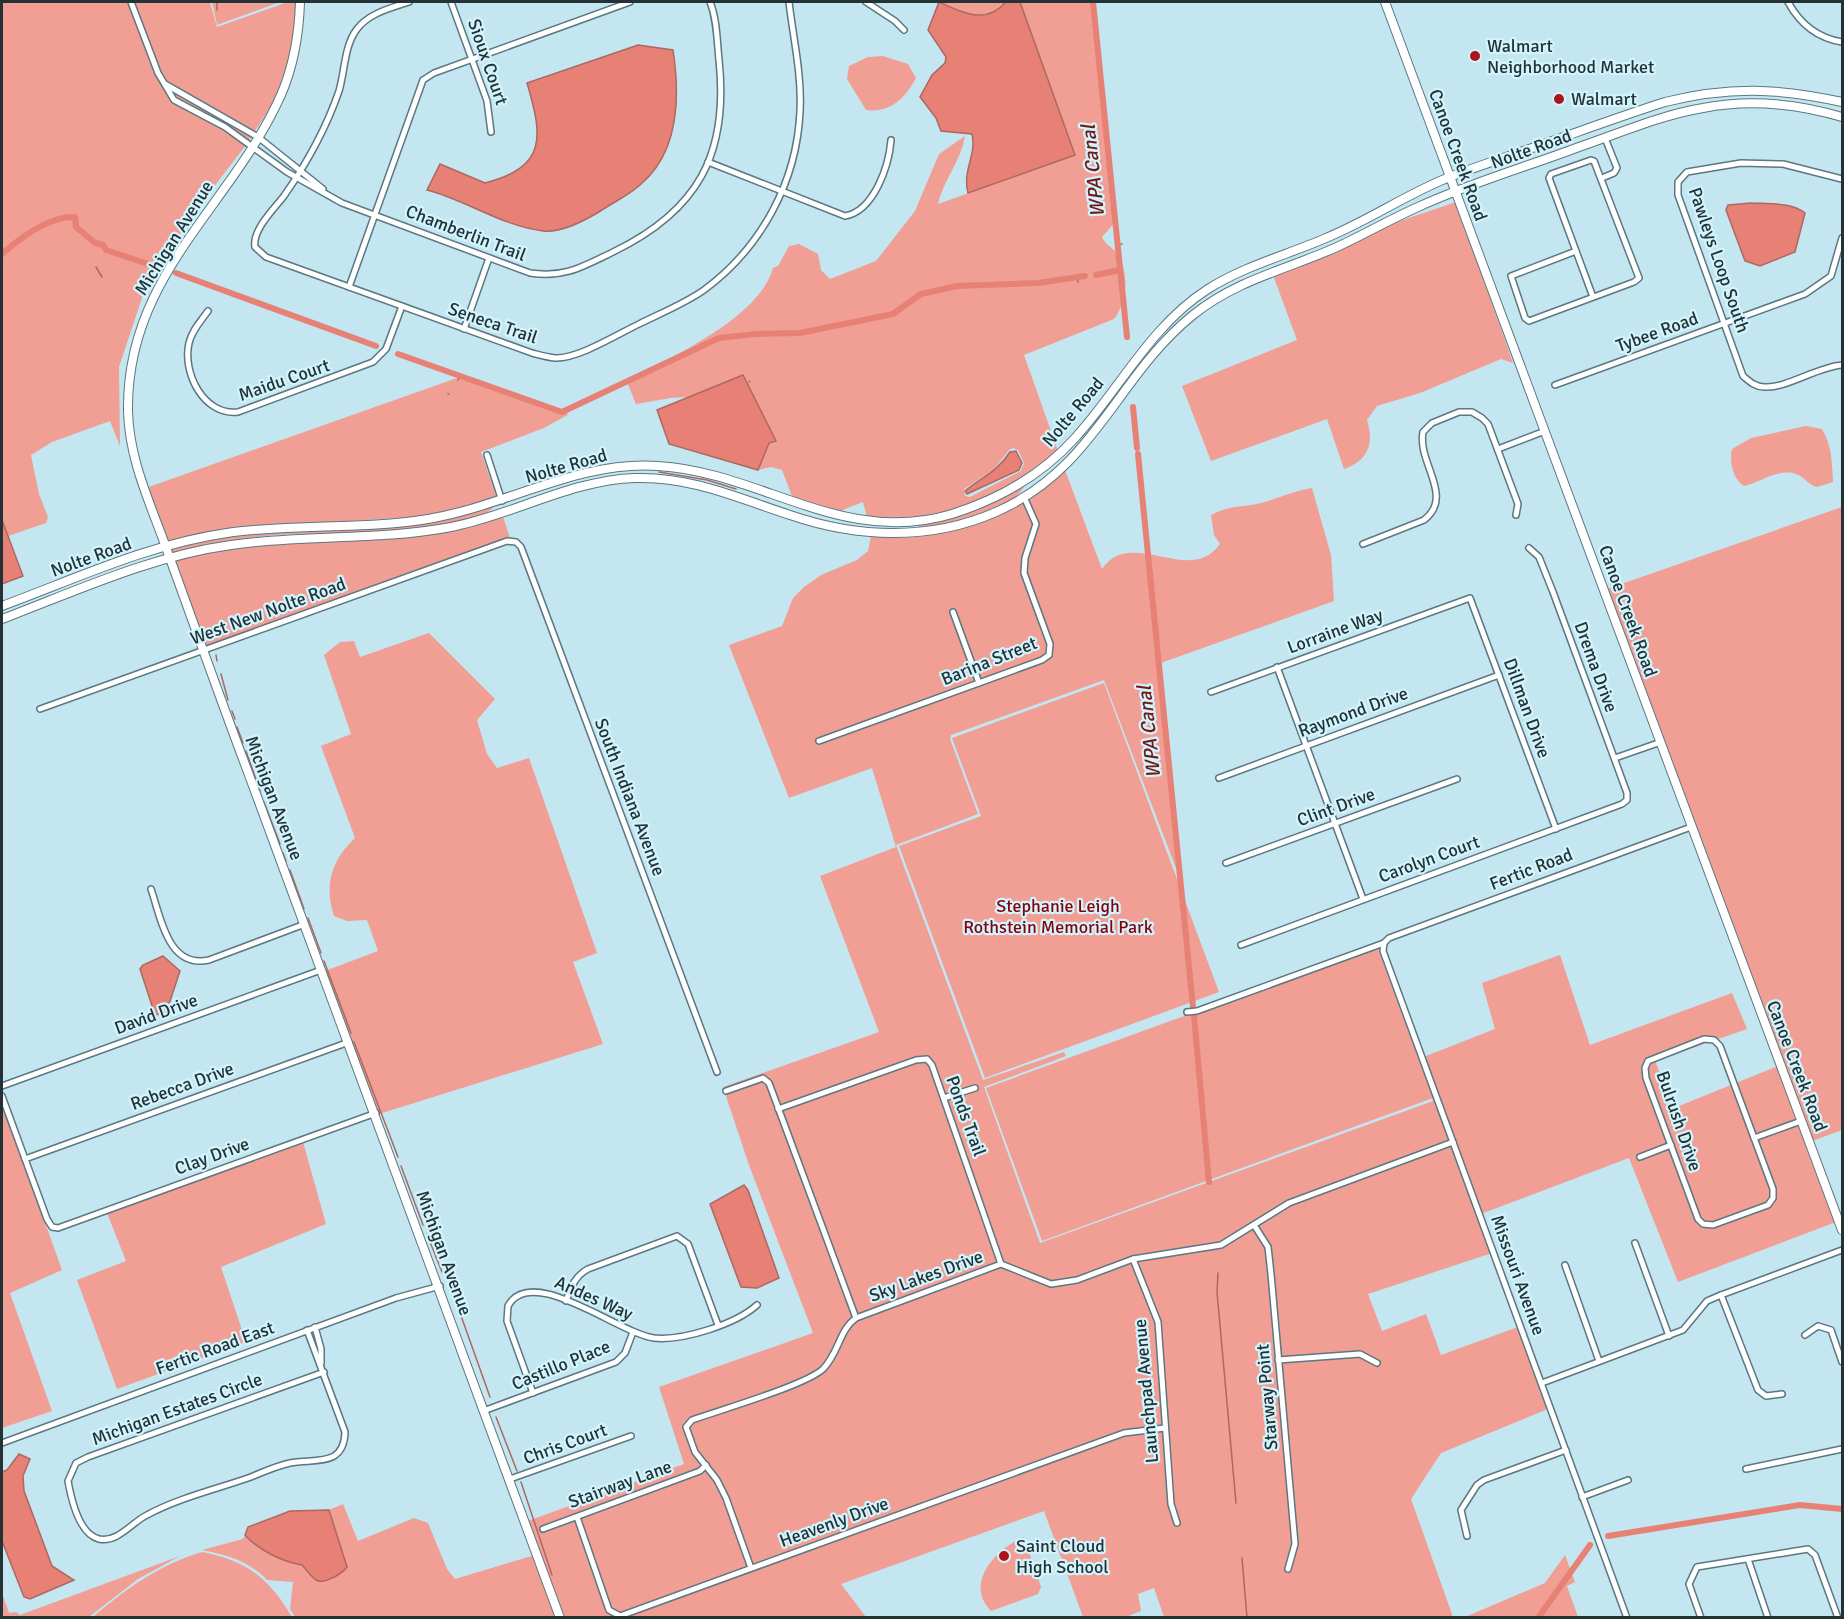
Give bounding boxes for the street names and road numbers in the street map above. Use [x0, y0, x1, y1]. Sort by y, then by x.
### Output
street label: Sioux Court [463, 16, 513, 108]
street label: Canoe Creek Road [1424, 86, 1492, 224]
street label: Nolte Road [1488, 124, 1574, 174]
street label: Michigan Avenue [130, 176, 218, 300]
street label: Pawleys Loop South [1684, 184, 1754, 336]
street label: Chamberlin Trail [403, 200, 529, 266]
street label: Seneca Trail [445, 297, 541, 349]
street label: Tybee Road [1613, 307, 1701, 357]
street label: Maidu Court [235, 354, 333, 406]
street label: Nolte Road [1038, 373, 1108, 451]
street label: Nolte Road [522, 444, 610, 488]
street label: Nolte Road [48, 532, 134, 582]
street label: Canoe Creek Road [1594, 542, 1662, 680]
street label: West New Nolte Road [187, 573, 349, 649]
street label: Lorraine Way [1284, 603, 1386, 658]
street label: Drema Drive [1569, 619, 1623, 715]
street label: Barina Street [938, 632, 1040, 690]
street label: Dillman Drive [1499, 655, 1555, 761]
street label: Raymond Drive [1295, 682, 1411, 742]
street label: South Indiana Avenue [590, 715, 670, 879]
street label: Michigan Avenue [240, 733, 308, 863]
street label: Clint Drive [1294, 783, 1378, 831]
street label: Carolyn Court [1375, 831, 1483, 887]
street label: Fertic Road [1486, 843, 1576, 895]
street label: David Drive [111, 989, 201, 1039]
street label: Canoe Creek Road [1762, 997, 1832, 1135]
street label: Rebecca Drive [127, 1057, 237, 1115]
street label: Bulrush Drive [1652, 1068, 1706, 1174]
street label: Ponds Trail [941, 1073, 991, 1159]
street label: Clay Drive [172, 1132, 252, 1180]
street label: Michigan Avenue [411, 1188, 477, 1318]
street label: Missouri Avenue [1486, 1212, 1550, 1338]
street label: Sky Lakes Drive [866, 1245, 986, 1307]
street label: Andes Way [552, 1271, 637, 1325]
street label: Fertic Road East [153, 1316, 277, 1380]
street label: Launchpad Avenue [1129, 1318, 1163, 1464]
street label: Castillo Place [508, 1335, 614, 1395]
street label: Starway Point [1251, 1343, 1283, 1451]
street label: Michigan Estates Circle [89, 1368, 265, 1450]
street label: Chris Court [520, 1419, 610, 1469]
street label: Stairway Lane [565, 1455, 675, 1513]
street label: Heavenly Drive [776, 1492, 892, 1552]

